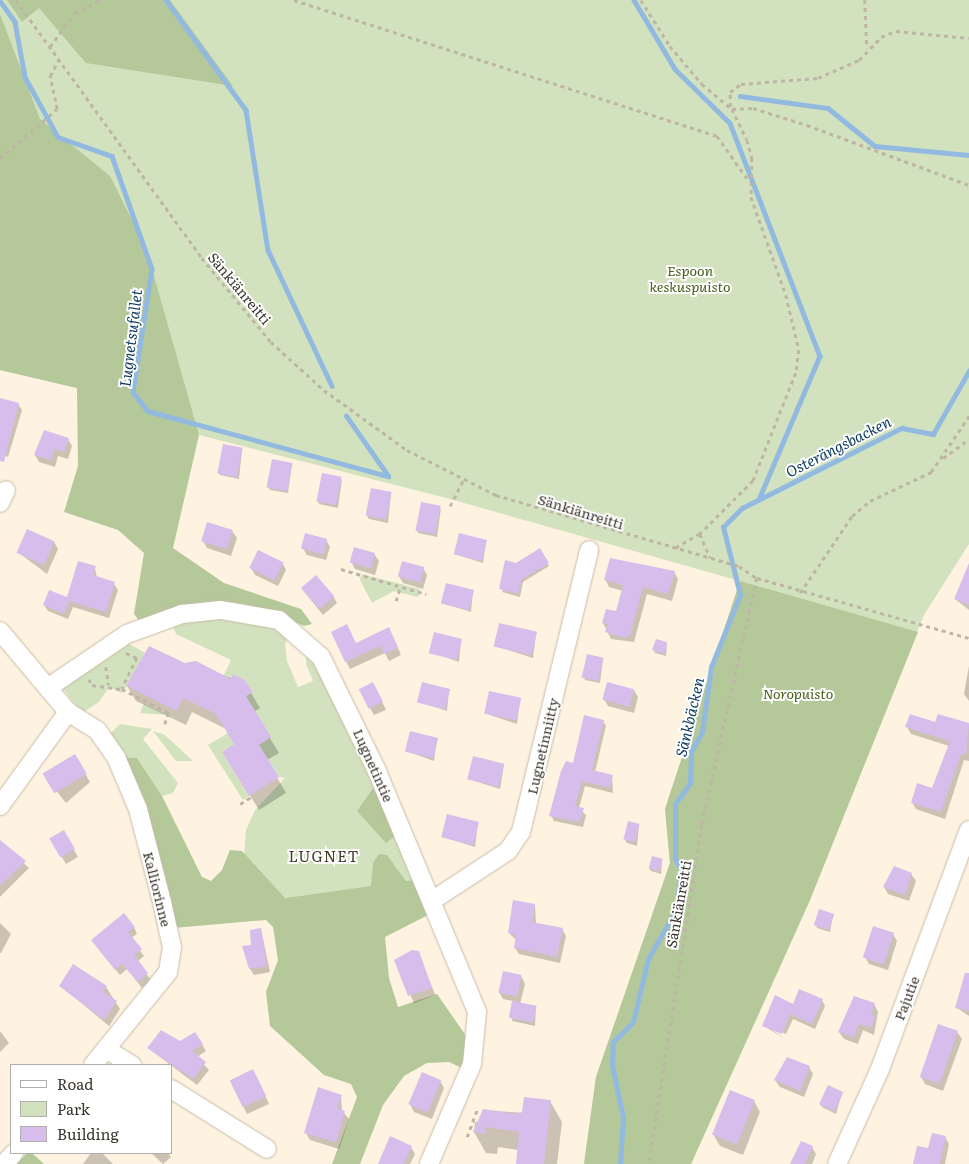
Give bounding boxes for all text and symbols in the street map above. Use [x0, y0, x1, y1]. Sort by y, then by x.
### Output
street label: Sänkiänreitti [205, 249, 275, 327]
park label: Espoon keskuspuisto [649, 262, 731, 294]
water label: Lugnetsufallet [115, 288, 145, 388]
water label: Osterängsbacken [782, 412, 894, 480]
street label: Sänkiänreitti [536, 490, 626, 532]
water label: Sänkbäcken [671, 676, 707, 758]
park label: Noropuisto [763, 685, 833, 701]
street label: Lugnetinniitty [523, 696, 561, 796]
street label: Lugnetintie [350, 726, 398, 804]
district label: LUGNET [288, 847, 360, 865]
street label: Kalliorinne [141, 850, 175, 928]
street label: Sänkiänreitti [662, 859, 694, 949]
street label: Pajutie [890, 974, 922, 1022]
legend [10, 1064, 172, 1154]
text: Road [57, 1072, 93, 1095]
text: Park [57, 1097, 90, 1120]
text: Building [57, 1122, 119, 1145]

